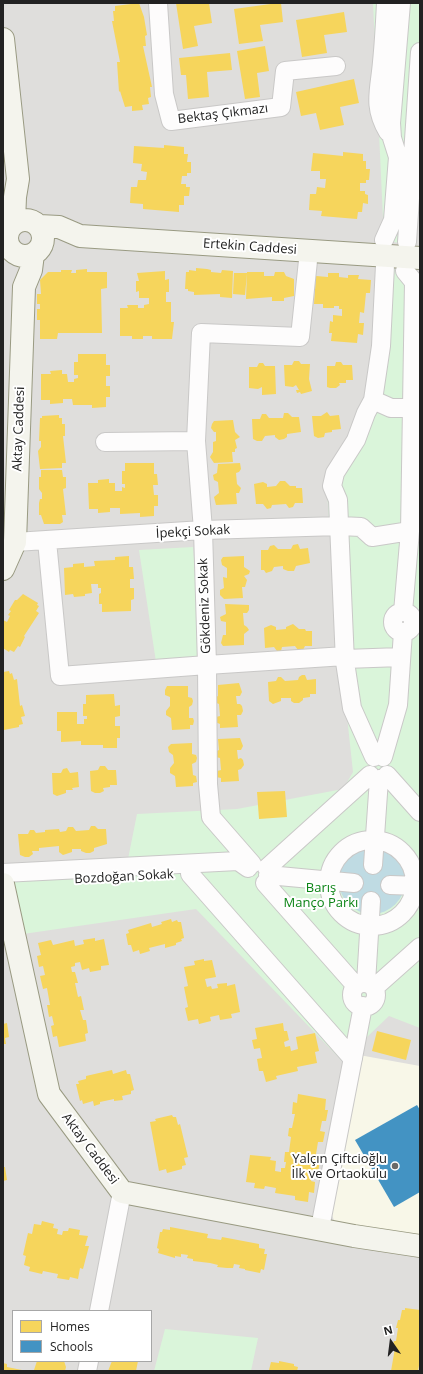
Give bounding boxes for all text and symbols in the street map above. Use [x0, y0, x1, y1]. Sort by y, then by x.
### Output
street label: Bektaş Çıkmazı [177, 101, 269, 127]
street label: Ertekin Caddesi [203, 236, 297, 258]
street label: Aktay Caddesi [10, 386, 28, 472]
street label: İpekçi Sokak [155, 522, 231, 542]
street label: Gökdeniz Sokak [196, 558, 214, 654]
street label: Bozdoğan Sokak [74, 867, 174, 887]
park label: Barış Manço Parkı [284, 880, 358, 911]
street label: Aktay Caddesi [58, 1110, 122, 1188]
place label: Yalçın Çiftcioğlu İlk ve Ortaokulu [292, 1151, 387, 1182]
marker: Yalçın Çiftcioğlu İlk ve Ortaokulu [390, 1161, 400, 1171]
legend [12, 1310, 152, 1362]
text: Homes [50, 1318, 90, 1335]
north arrow [371, 1322, 411, 1362]
text: N [382, 1322, 394, 1338]
text: Schools [50, 1338, 93, 1355]

